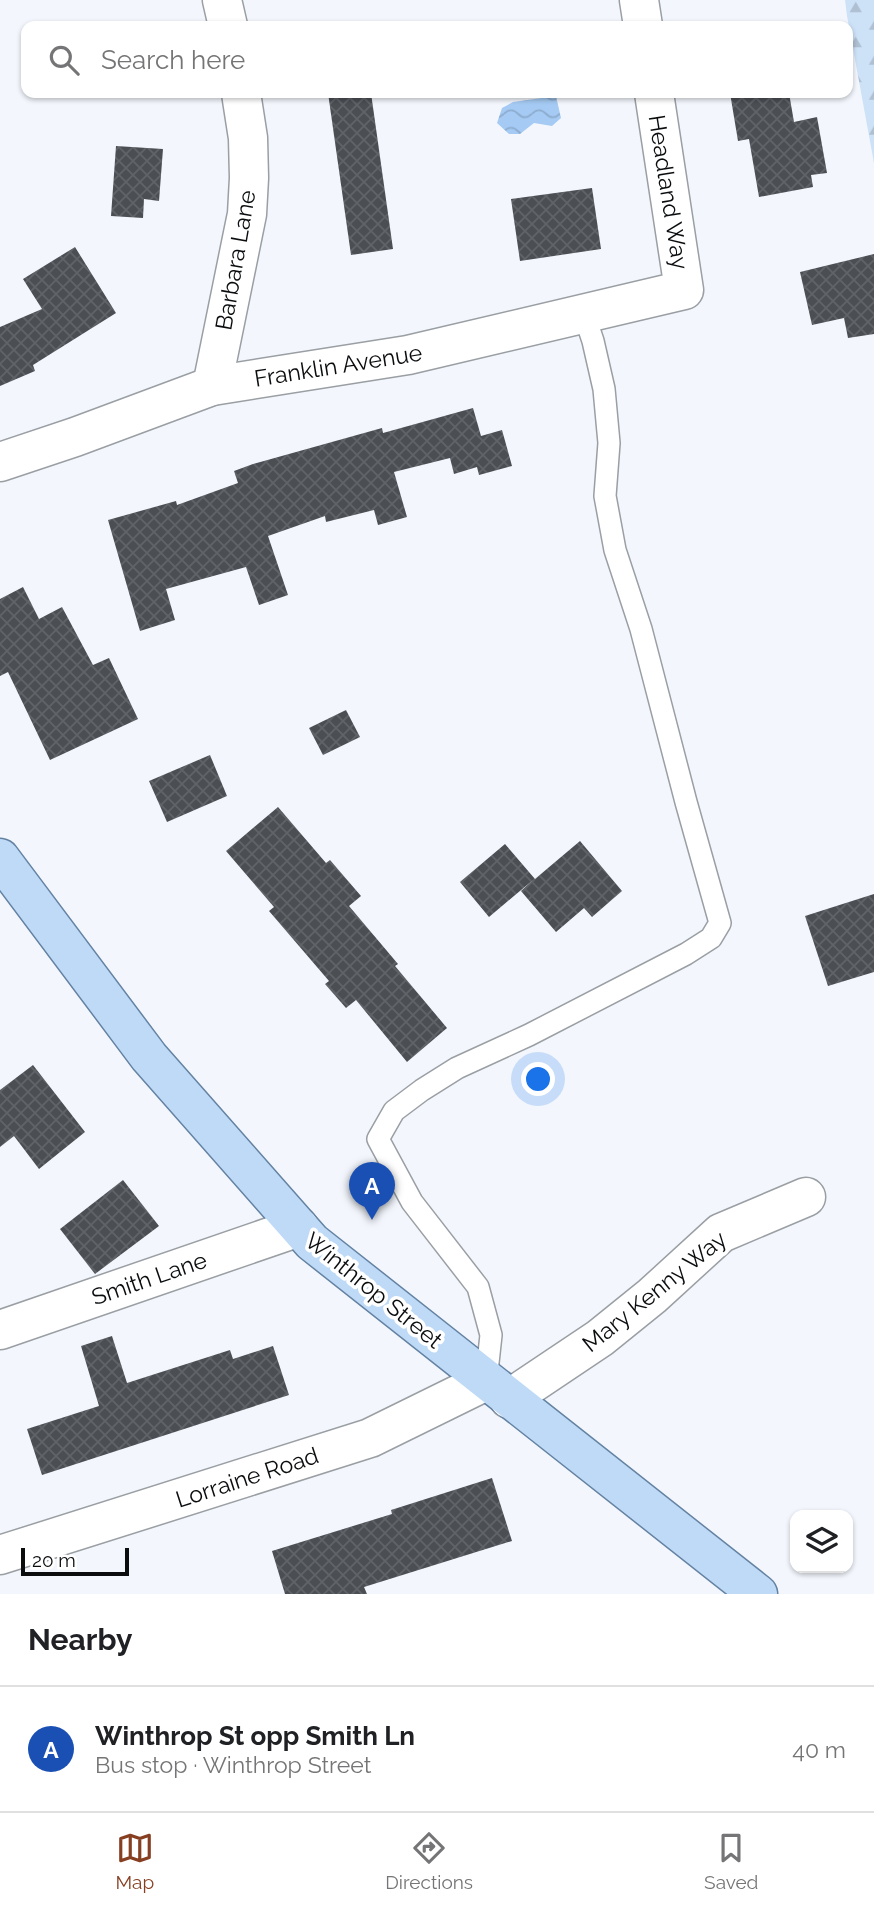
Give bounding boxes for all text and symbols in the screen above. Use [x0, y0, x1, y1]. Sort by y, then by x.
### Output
search box [21, 21, 853, 98]
icon: search [45, 41, 83, 79]
text: Search here [101, 45, 245, 75]
street label: Headland Way [643, 113, 695, 271]
street label: Barbara Lane [209, 188, 261, 332]
street label: Franklin Avenue [252, 338, 424, 392]
your location [521, 1062, 555, 1096]
pin: A [349, 1162, 395, 1220]
street label: Mary Kenny Way [577, 1225, 731, 1357]
street label: Winthrop Street [300, 1226, 448, 1354]
street label: Smith Lane [88, 1246, 210, 1310]
street label: Lorraine Road [172, 1441, 322, 1513]
map controls [790, 1510, 853, 1573]
button: layers [790, 1510, 853, 1573]
scale bar [21, 1545, 130, 1577]
text: 20 m [32, 1549, 76, 1571]
text: Nearby [28, 1622, 132, 1657]
text: Winthrop St opp Smith Ln [95, 1721, 415, 1751]
text: A [43, 1736, 59, 1763]
text: 40 m [792, 1736, 846, 1763]
text: Bus stop · Winthrop Street [95, 1751, 371, 1778]
tab: Map [116, 1829, 154, 1893]
tab: Directions [385, 1829, 473, 1893]
tab: Saved [704, 1829, 758, 1893]

